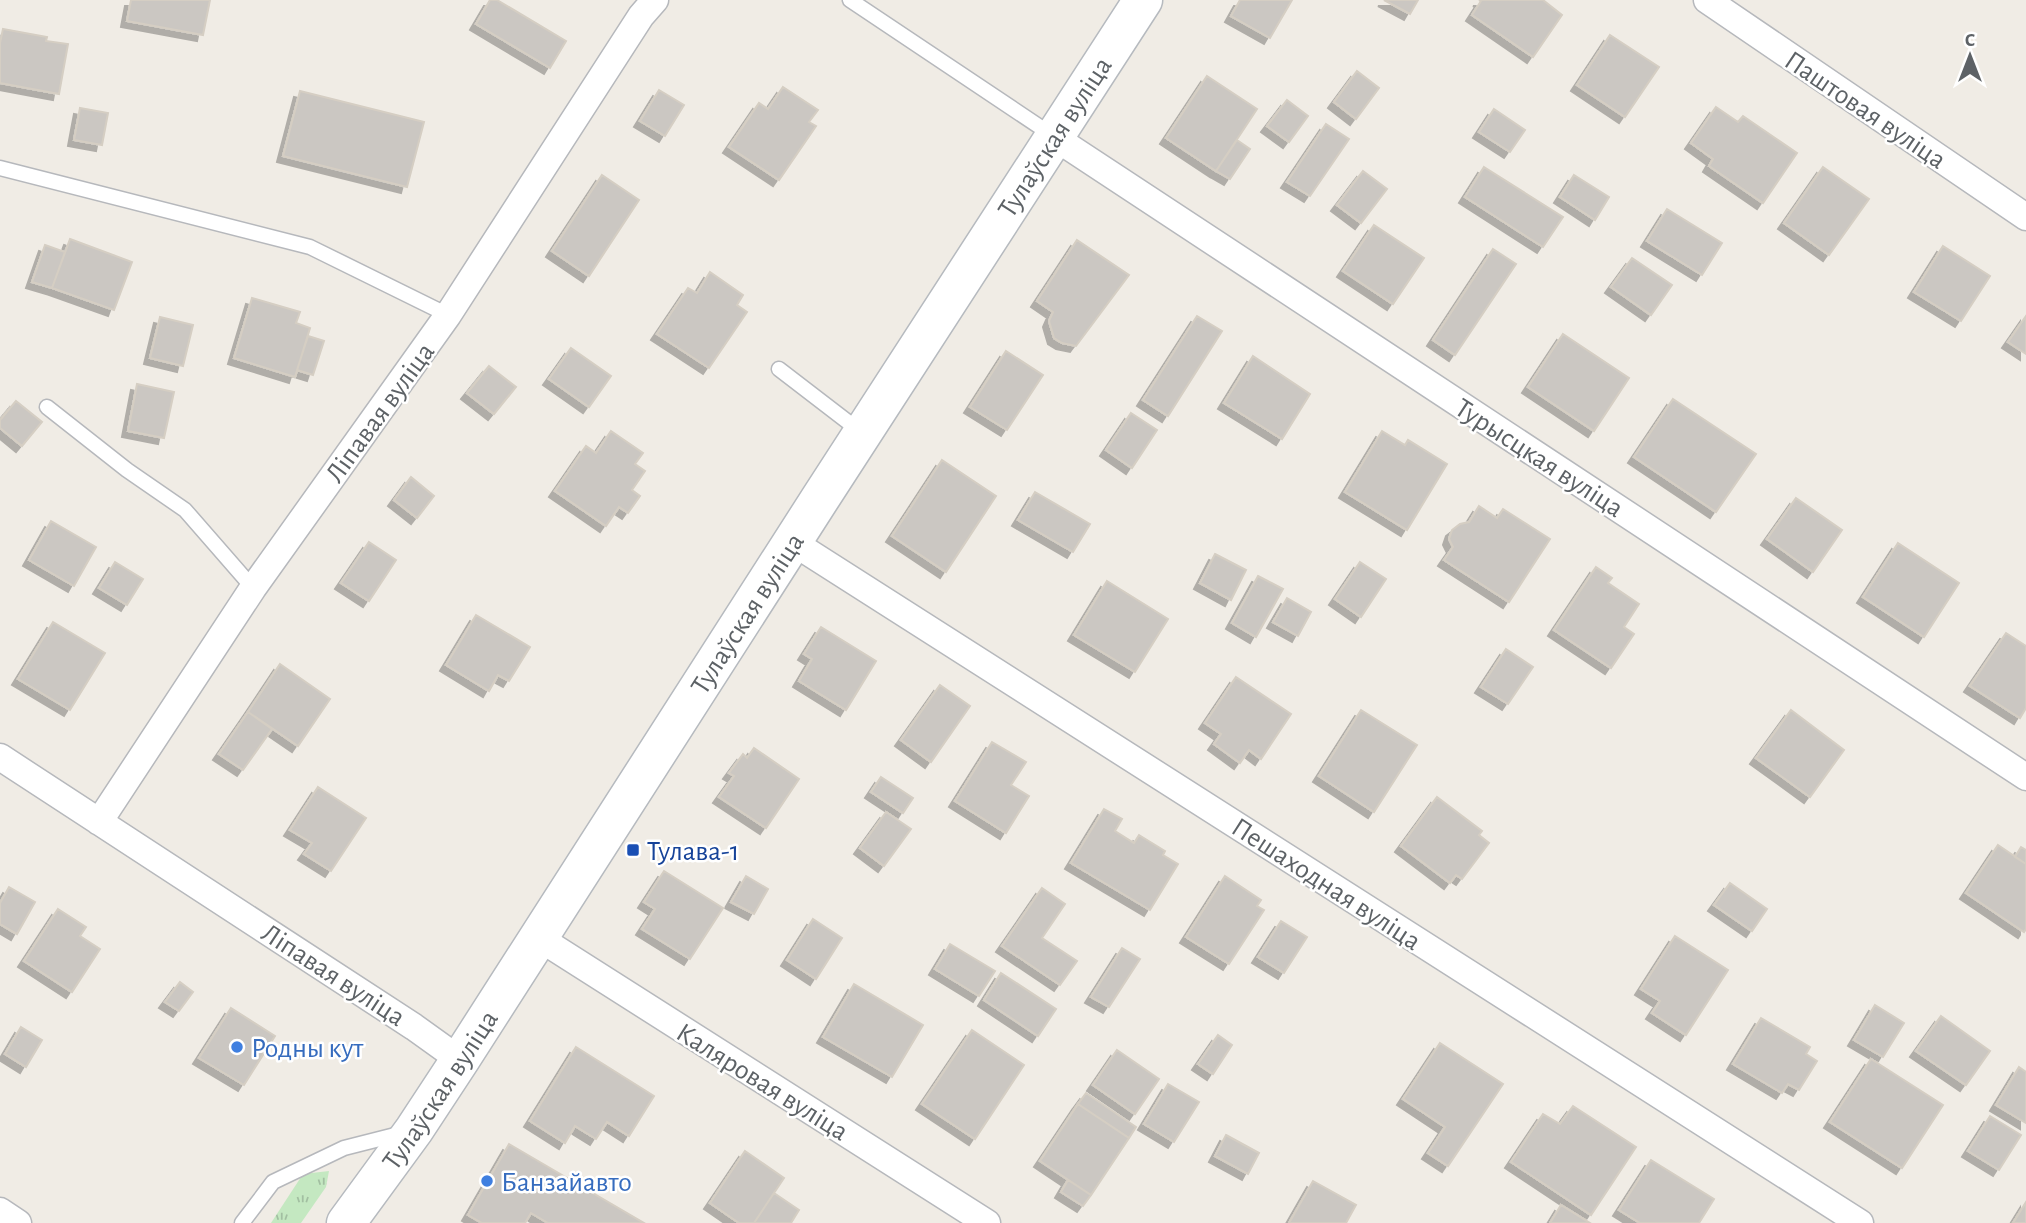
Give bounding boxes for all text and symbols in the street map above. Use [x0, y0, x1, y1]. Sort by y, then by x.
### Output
north arrow [1935, 21, 2005, 91]
text: С [1965, 31, 1975, 50]
street label: Паштовая вуліца [1779, 47, 1951, 175]
street label: Тулаўская вуліца [994, 52, 1118, 223]
street label: Ліпавая вуліца [321, 338, 440, 488]
street label: Турысцкая вуліца [1450, 394, 1628, 523]
street label: Тулаўская вуліца [687, 528, 810, 699]
street label: Пешаходная вуліца [1226, 813, 1426, 956]
place label: Тулава-1 [647, 838, 739, 866]
marker: Тулава-1 [625, 842, 641, 858]
street label: Ліпавая вуліца [256, 919, 410, 1032]
street label: Тулаўская вуліца [378, 1006, 504, 1176]
street label: Каляровая вуліца [671, 1019, 853, 1147]
place label: Родны кут [251, 1035, 364, 1063]
marker: Родны кут [229, 1039, 245, 1055]
place label: Банзайавто [501, 1169, 632, 1197]
marker: Банзайавто [479, 1173, 495, 1189]

